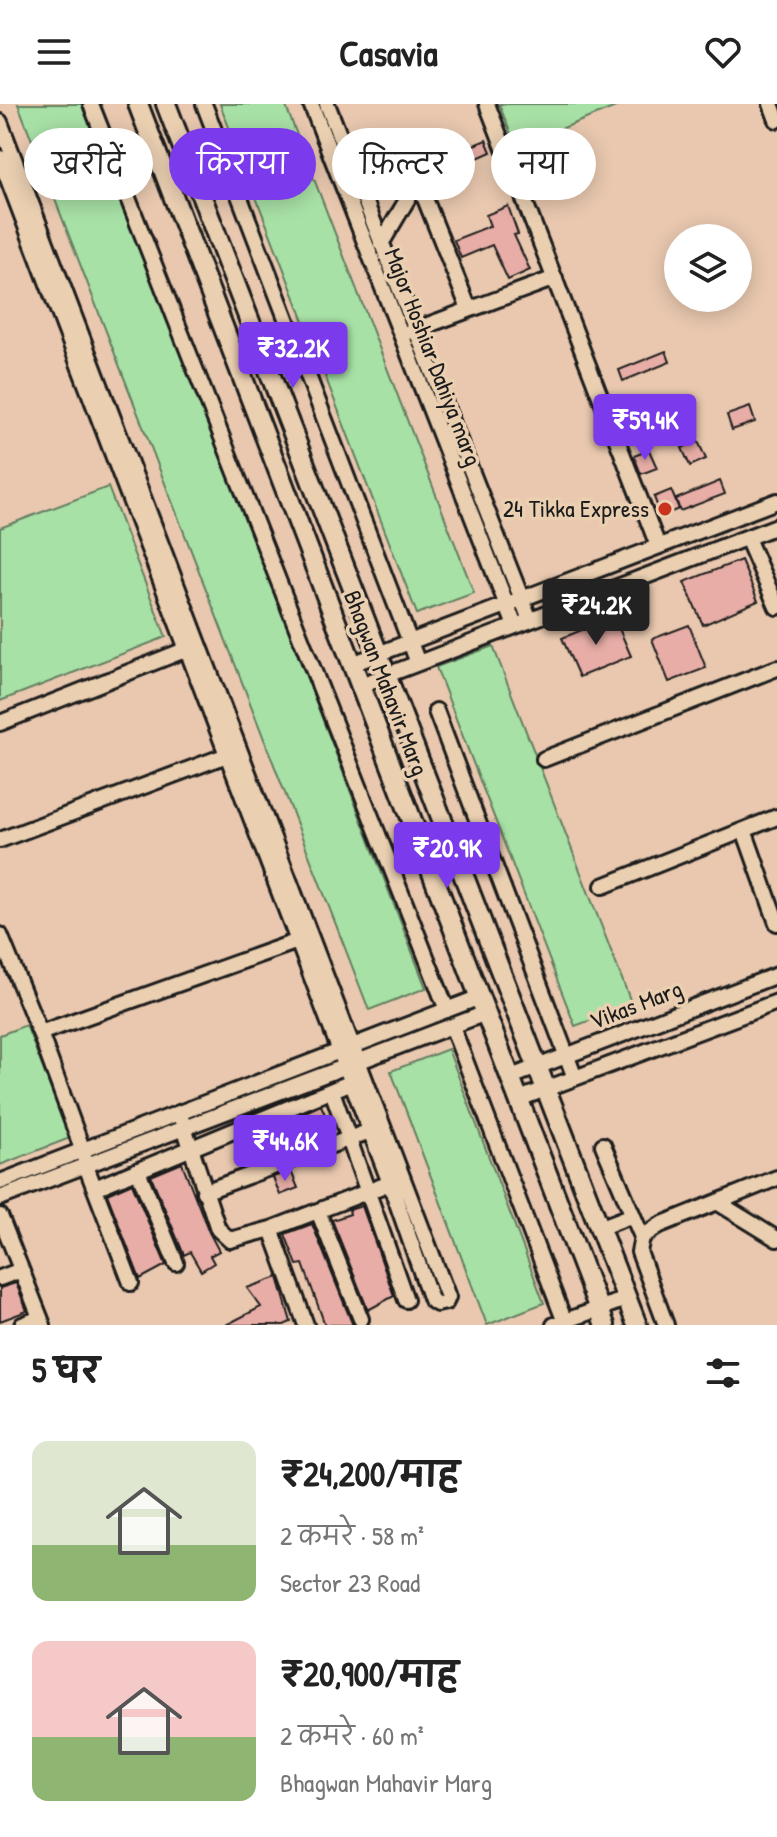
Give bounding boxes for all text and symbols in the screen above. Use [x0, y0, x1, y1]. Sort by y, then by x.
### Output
text: Casavia [339, 28, 438, 77]
icon: menu [32, 30, 76, 74]
icon: heart [701, 30, 745, 74]
chip: खरीदें [24, 128, 153, 200]
chip: किराया [169, 128, 316, 200]
chip: फ़िल्टर [332, 128, 475, 200]
chip: नया [491, 128, 596, 200]
map controls [664, 224, 752, 312]
button: layers [664, 224, 752, 312]
street label: Major Hoshiar Dahiya marg [378, 243, 490, 470]
pin: ₹32.2K [228, 322, 358, 390]
text: ₹32.2K [257, 330, 329, 365]
pin: ₹59.4K [580, 394, 710, 462]
text: ₹59.4K [611, 402, 679, 437]
place label: 24 Tikka Express [503, 492, 649, 524]
marker: 24 Tikka Express [656, 500, 674, 518]
pin: ₹24.2K [531, 579, 661, 647]
street label: Bhagwan Mahavir Marg [337, 586, 437, 780]
text: ₹24.2K [560, 587, 632, 622]
pin: ₹20.9K [382, 822, 512, 890]
text: ₹20.9K [412, 830, 482, 865]
street label: Vikas Marg [585, 972, 686, 1036]
pin: ₹44.6K [220, 1115, 350, 1183]
text: ₹44.6K [252, 1123, 318, 1158]
text: 5 घर [32, 1347, 99, 1393]
icon: filters [701, 1351, 745, 1395]
text: ₹24,200/माह [280, 1451, 459, 1497]
icon: home [96, 1473, 192, 1569]
text: 2 कमरे · 58 m² [280, 1518, 424, 1553]
text: Sector 23 Road [280, 1565, 420, 1600]
text: ₹20,900/माह [280, 1651, 458, 1697]
icon: home [96, 1673, 192, 1769]
text: 2 कमरे · 60 m² [280, 1718, 424, 1753]
text: Bhagwan Mahavir Marg [280, 1765, 492, 1800]

